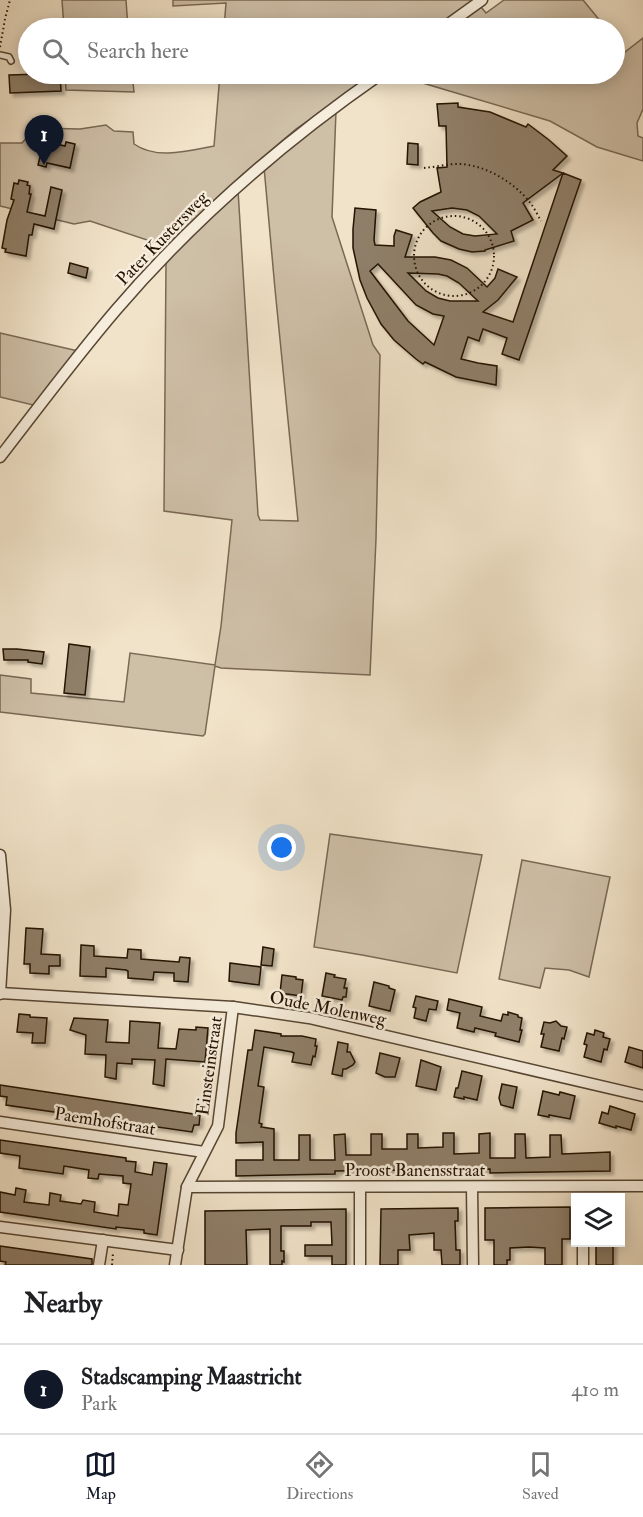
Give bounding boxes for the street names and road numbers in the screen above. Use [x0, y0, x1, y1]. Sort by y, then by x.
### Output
street label: Pater Kustersweg [111, 185, 214, 290]
street label: Oude Molenweg [268, 986, 389, 1031]
street label: Einsteinstraat [191, 1015, 228, 1117]
street label: Paemhofstraat [53, 1102, 157, 1141]
street label: Proost Banensstraat [345, 1159, 486, 1182]

